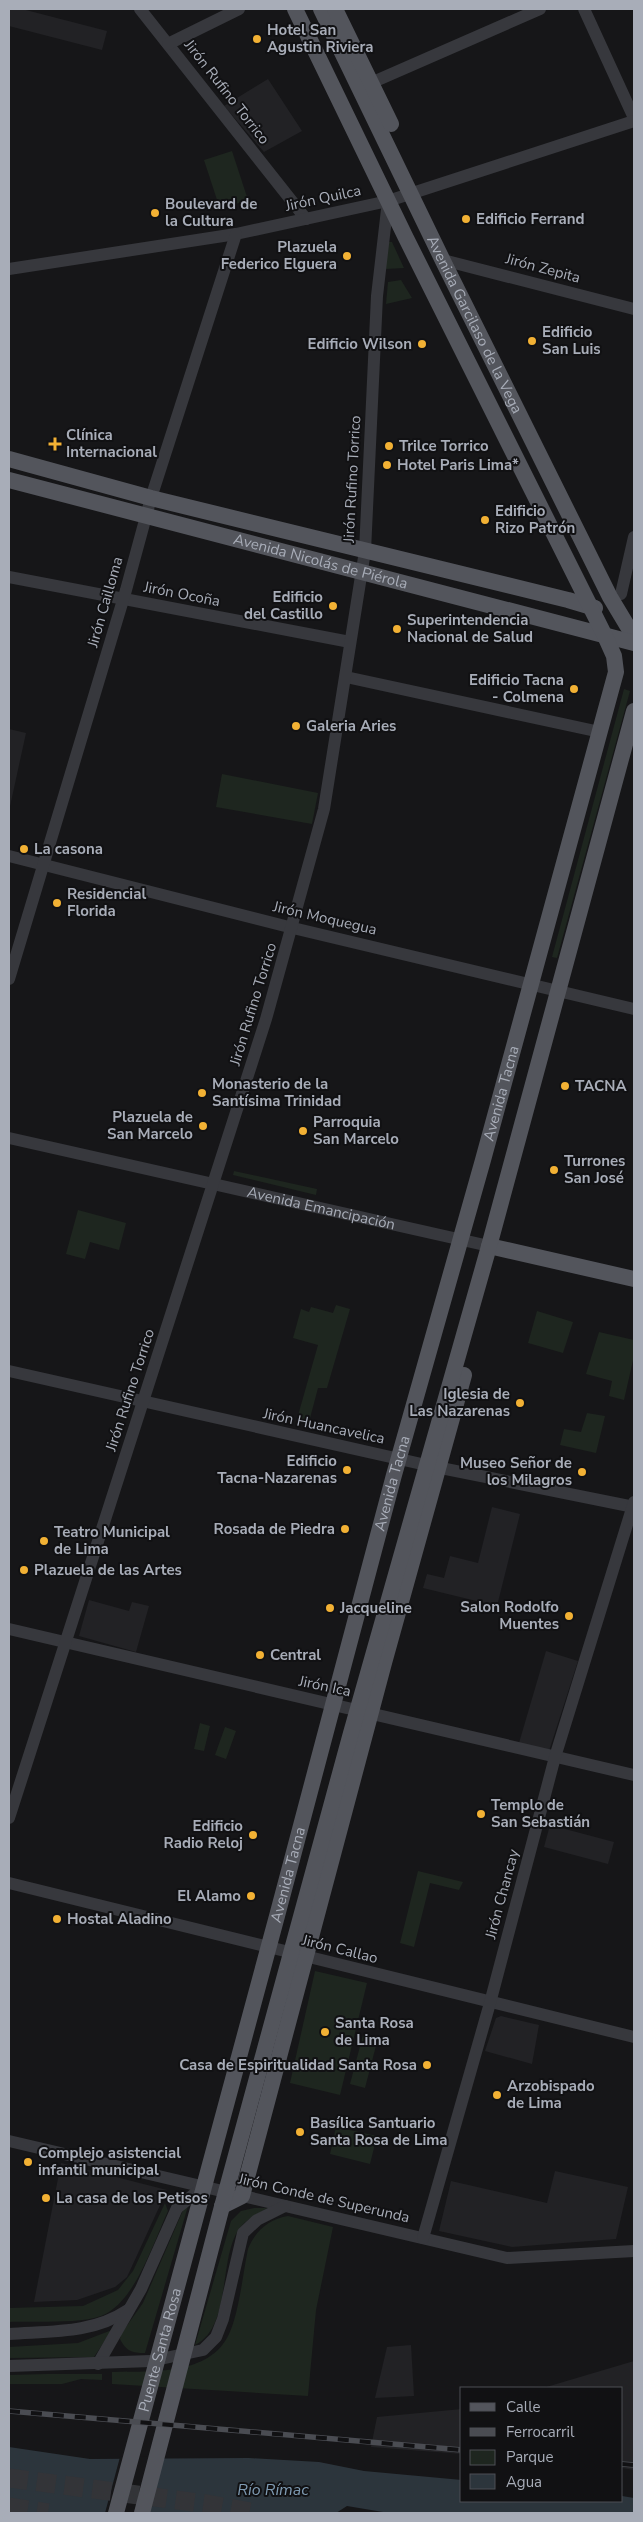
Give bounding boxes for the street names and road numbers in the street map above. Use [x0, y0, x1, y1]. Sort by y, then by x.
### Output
street label: Jirón Rufino Torrico [179, 35, 274, 148]
street label: Jirón Quilca [282, 180, 363, 216]
street label: Avenida Garcilaso de la Vega [422, 232, 527, 417]
street label: Jirón Zepita [503, 248, 582, 288]
street label: Jirón Rufino Torrico [339, 415, 365, 544]
street label: Avenida Nicolás de Piérola [231, 529, 410, 594]
street label: Jirón Cailloma [82, 554, 128, 651]
street label: Jirón Ocoña [141, 577, 222, 611]
street label: Jirón Moquegua [270, 896, 379, 940]
street label: Jirón Rufino Torrico [225, 940, 281, 1069]
street label: Avenida Tacna [479, 1043, 524, 1143]
street label: Avenida Emancipación [245, 1182, 397, 1235]
street label: Jirón Rufino Torrico [100, 1326, 159, 1455]
street label: Jirón Huancavelica [260, 1403, 387, 1449]
street label: Avenida Tacna [370, 1433, 415, 1533]
street label: Jirón Ica [296, 1670, 353, 1701]
street label: Avenida Tacna [266, 1825, 310, 1925]
street label: Jirón Chancay [480, 1847, 524, 1942]
street label: Jirón Callao [299, 1930, 380, 1968]
street label: Jirón Conde de Superunda [235, 2168, 412, 2227]
street label: Puente Santa Rosa [134, 2286, 186, 2414]

